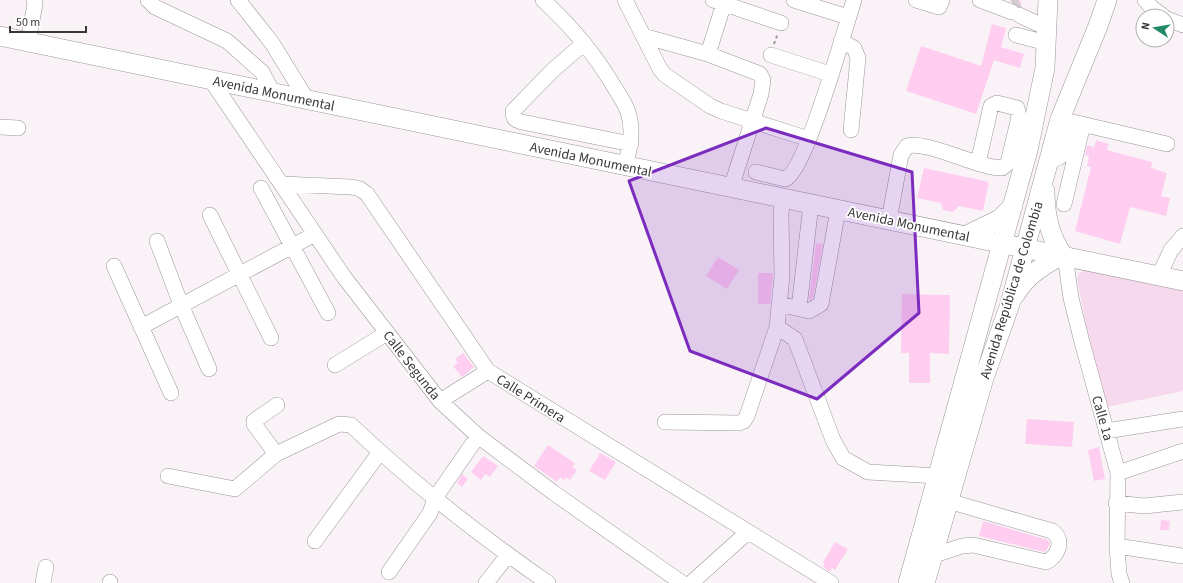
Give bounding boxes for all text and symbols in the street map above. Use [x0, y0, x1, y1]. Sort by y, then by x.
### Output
scale bar [10, 8, 86, 34]
north arrow [1135, 8, 1175, 48]
text: 50 m [16, 14, 40, 31]
text: N [1138, 21, 1154, 31]
street label: Avenida Monumental [211, 71, 337, 117]
street label: Avenida Monumental [528, 137, 654, 183]
street label: Avenida República de Colombia [975, 199, 1049, 382]
street label: Avenida Monumental [846, 202, 972, 248]
street label: Calle Segunda [378, 327, 445, 405]
street label: Calle Primera [492, 370, 569, 428]
street label: Calle 1a [1086, 393, 1118, 443]

